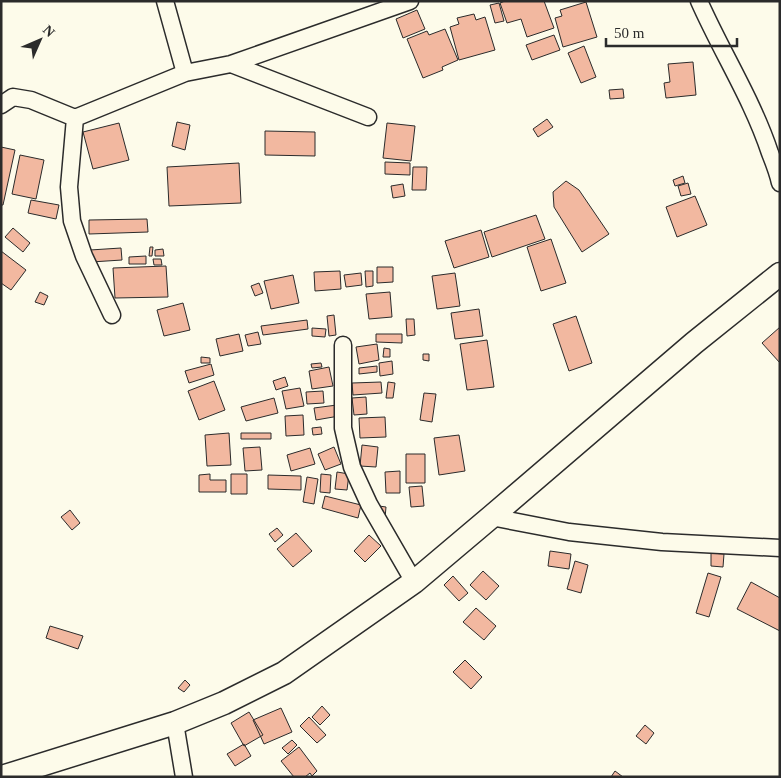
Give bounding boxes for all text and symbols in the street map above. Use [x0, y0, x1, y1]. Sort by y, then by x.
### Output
north arrow [15, 15, 65, 65]
scale bar [606, 15, 737, 47]
text: N [40, 22, 58, 40]
text: 50 m [614, 25, 645, 41]

